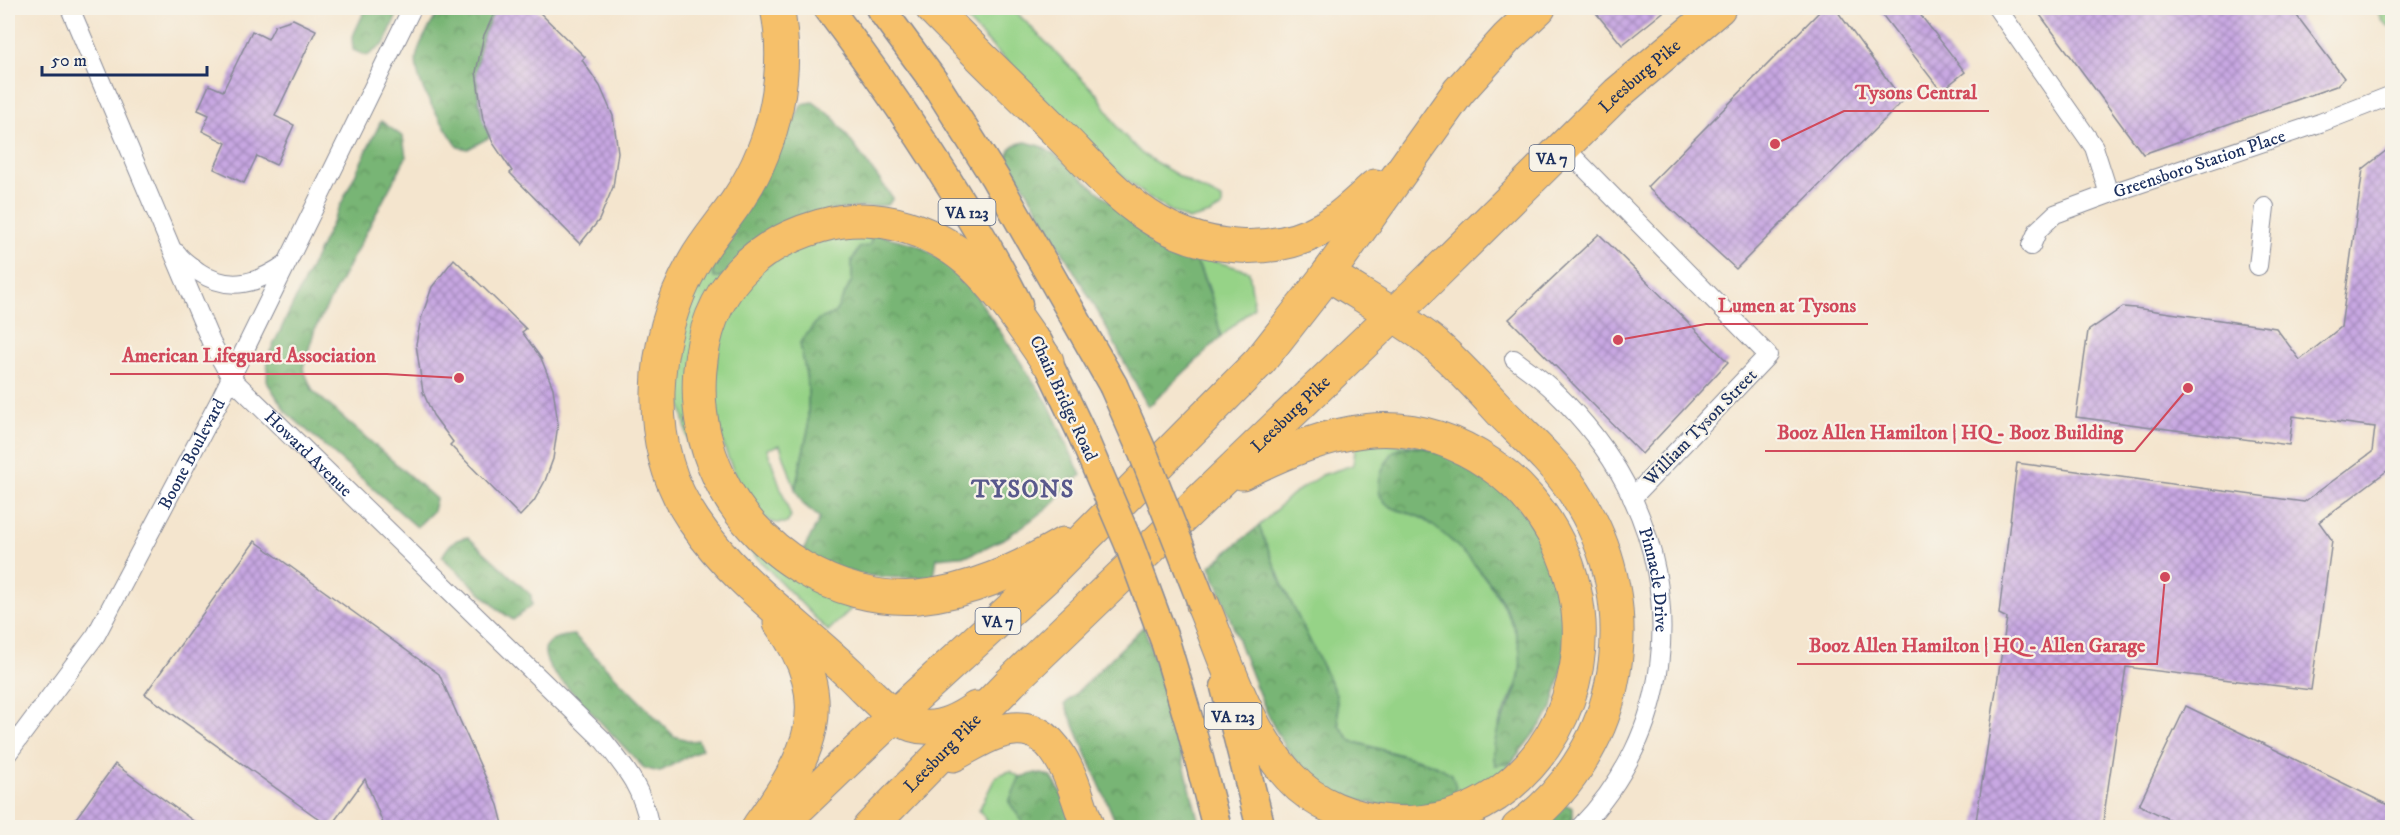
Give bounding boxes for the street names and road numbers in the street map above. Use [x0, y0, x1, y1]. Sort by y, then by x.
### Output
street label: Leesburg Pike [1594, 35, 1686, 118]
street label: Greensboro Station Place [2111, 125, 2288, 204]
road number: VA 7 [1530, 145, 1574, 171]
road number: VA 123 [938, 199, 996, 225]
street label: Chain Bridge Road [1024, 332, 1102, 465]
street label: William Tyson Street [1639, 365, 1762, 491]
street label: Leesburg Pike [1247, 371, 1335, 458]
street label: Boone Boulevard [154, 395, 231, 514]
street label: Howard Avenue [259, 407, 356, 502]
street label: Pinnacle Drive [1633, 525, 1672, 632]
road number: VA 7 [976, 608, 1020, 634]
road number: VA 123 [1204, 703, 1262, 729]
street label: Leesburg Pike [900, 709, 986, 798]

